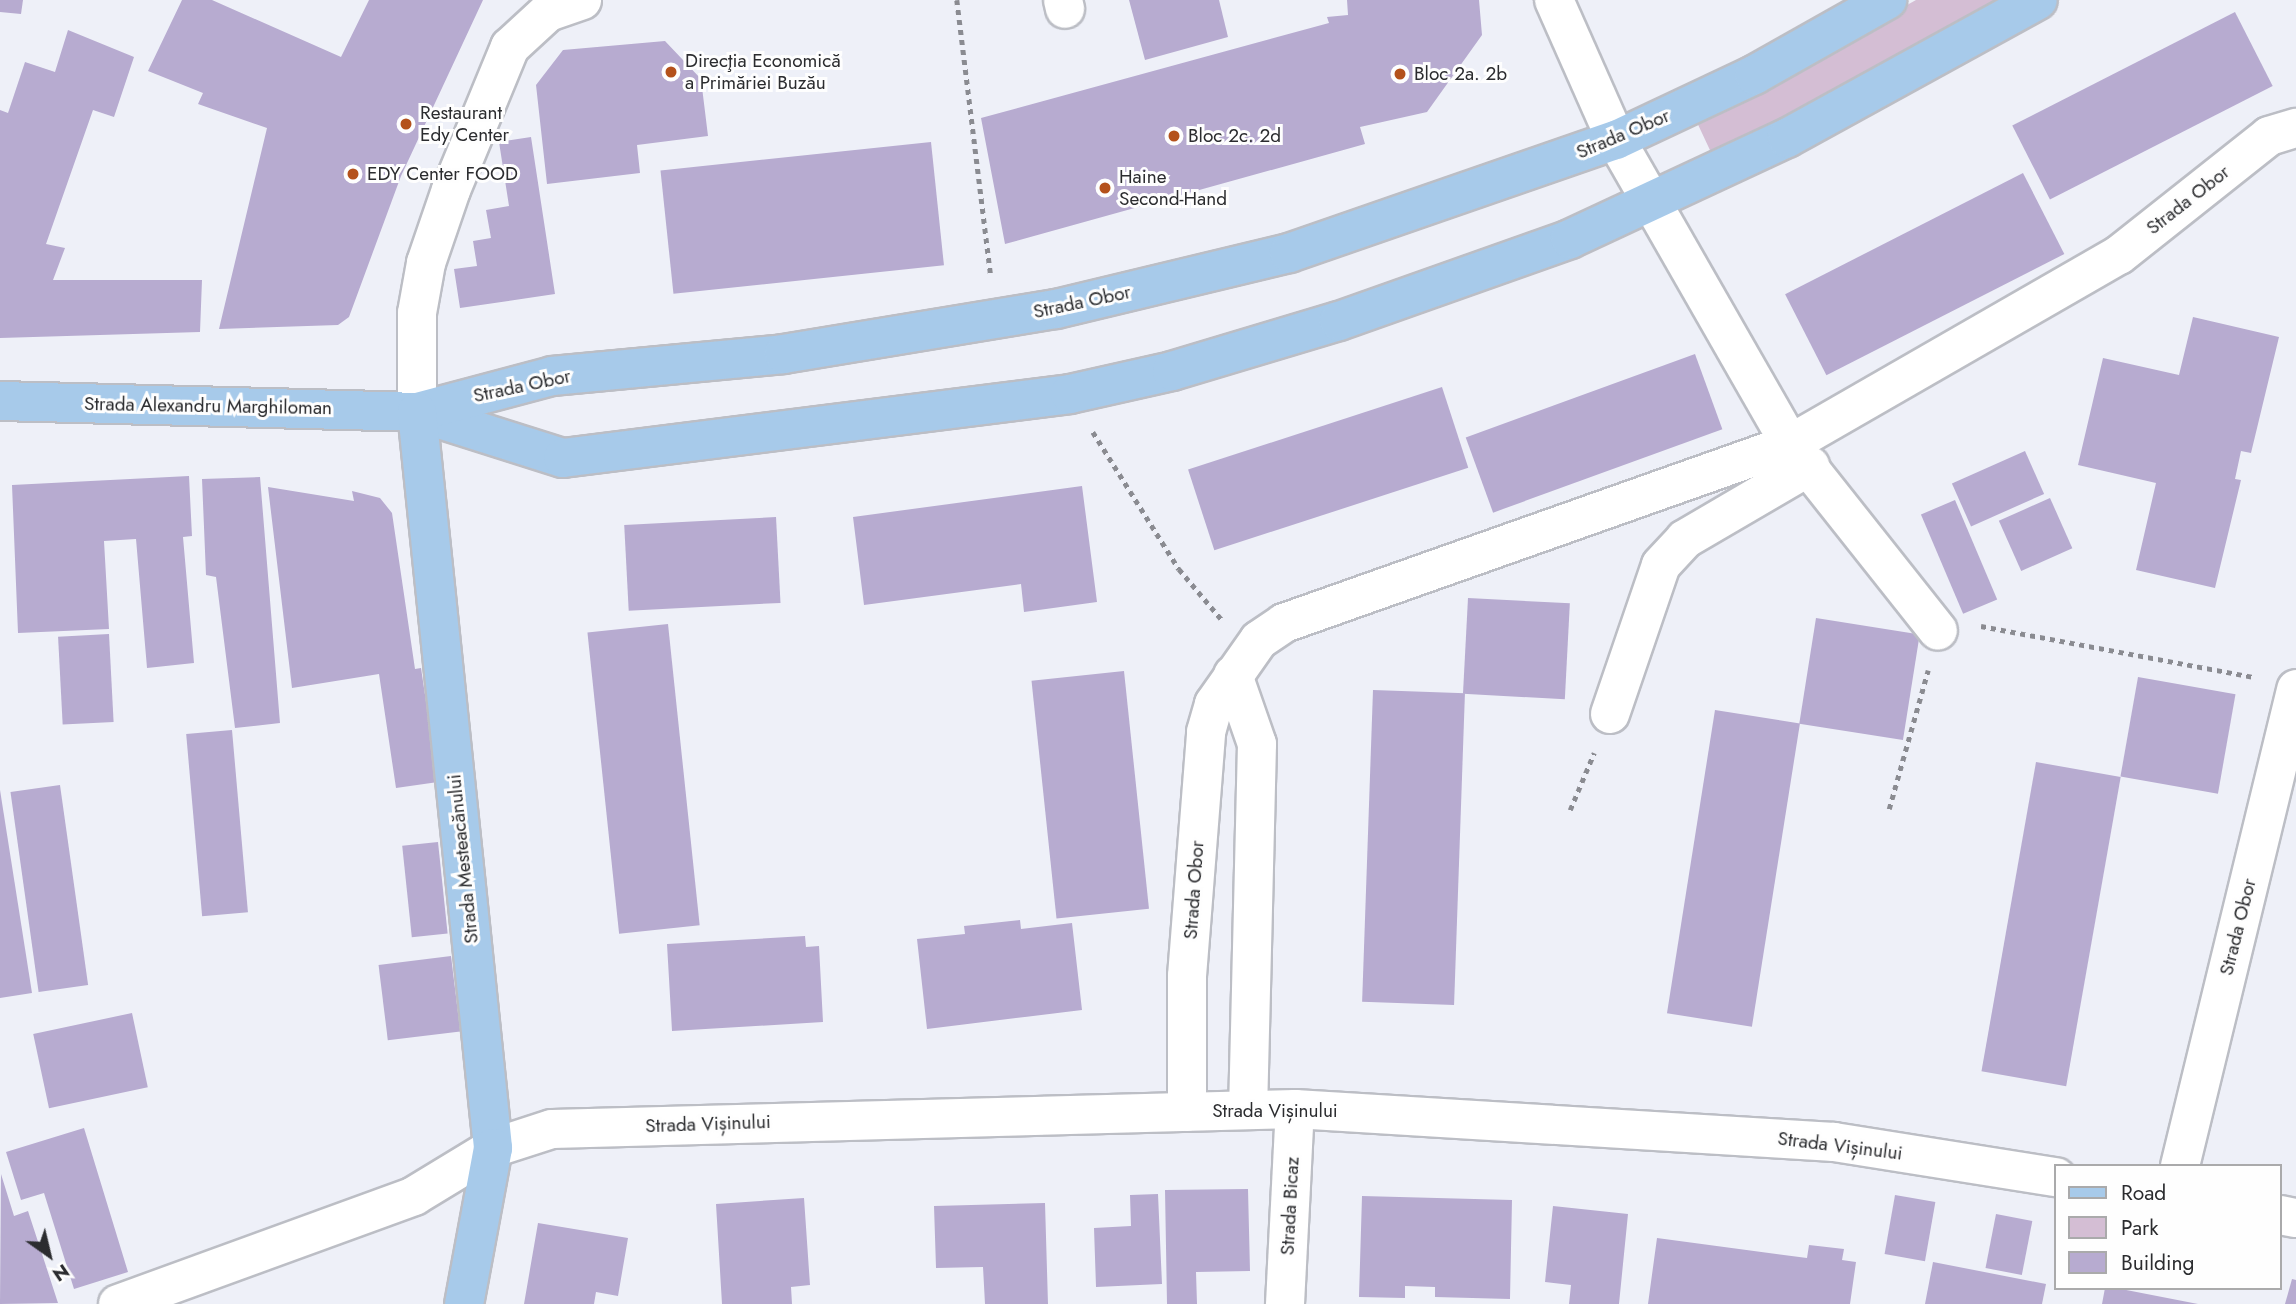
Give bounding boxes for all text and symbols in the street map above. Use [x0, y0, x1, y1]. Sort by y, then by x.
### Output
place label: Direcţia Economică a Primăriei Buzău [685, 50, 841, 94]
place label: Bloc 2a. 2b [1414, 63, 1507, 85]
marker: Direcţia Economică a Primăriei Buzău [663, 64, 679, 80]
marker: Bloc 2a. 2b [1392, 66, 1408, 82]
place label: Restaurant Edy Center [420, 102, 509, 146]
street label: Strada Obor [1573, 104, 1673, 164]
marker: Restaurant Edy Center [398, 116, 414, 132]
place label: Bloc 2c. 2d [1188, 125, 1281, 147]
marker: Bloc 2c. 2d [1166, 128, 1182, 144]
street label: Strada Obor [2142, 161, 2234, 239]
place label: EDY Center FOOD [367, 163, 518, 185]
marker: EDY Center FOOD [345, 166, 361, 182]
place label: Haine Second-Hand [1119, 166, 1227, 210]
marker: Haine Second-Hand [1097, 180, 1113, 196]
street label: Strada Obor [1031, 281, 1133, 323]
street label: Strada Obor [471, 365, 573, 407]
street label: Strada Alexandru Marghiloman [84, 392, 332, 420]
street label: Strada Mesteacănului [443, 773, 483, 945]
street label: Strada Obor [1179, 840, 1209, 940]
street label: Strada Obor [2215, 876, 2261, 978]
street label: Strada Vișinului [1212, 1100, 1338, 1122]
street label: Strada Vișinului [645, 1110, 771, 1138]
street label: Strada Vișinului [1776, 1127, 1904, 1165]
street label: Strada Bicaz [1276, 1156, 1304, 1256]
legend [2054, 1164, 2282, 1290]
text: Road [2121, 1178, 2166, 1208]
text: Park [2121, 1213, 2158, 1243]
north arrow [14, 1220, 84, 1290]
text: Building [2121, 1248, 2194, 1278]
text: N [47, 1257, 75, 1288]

